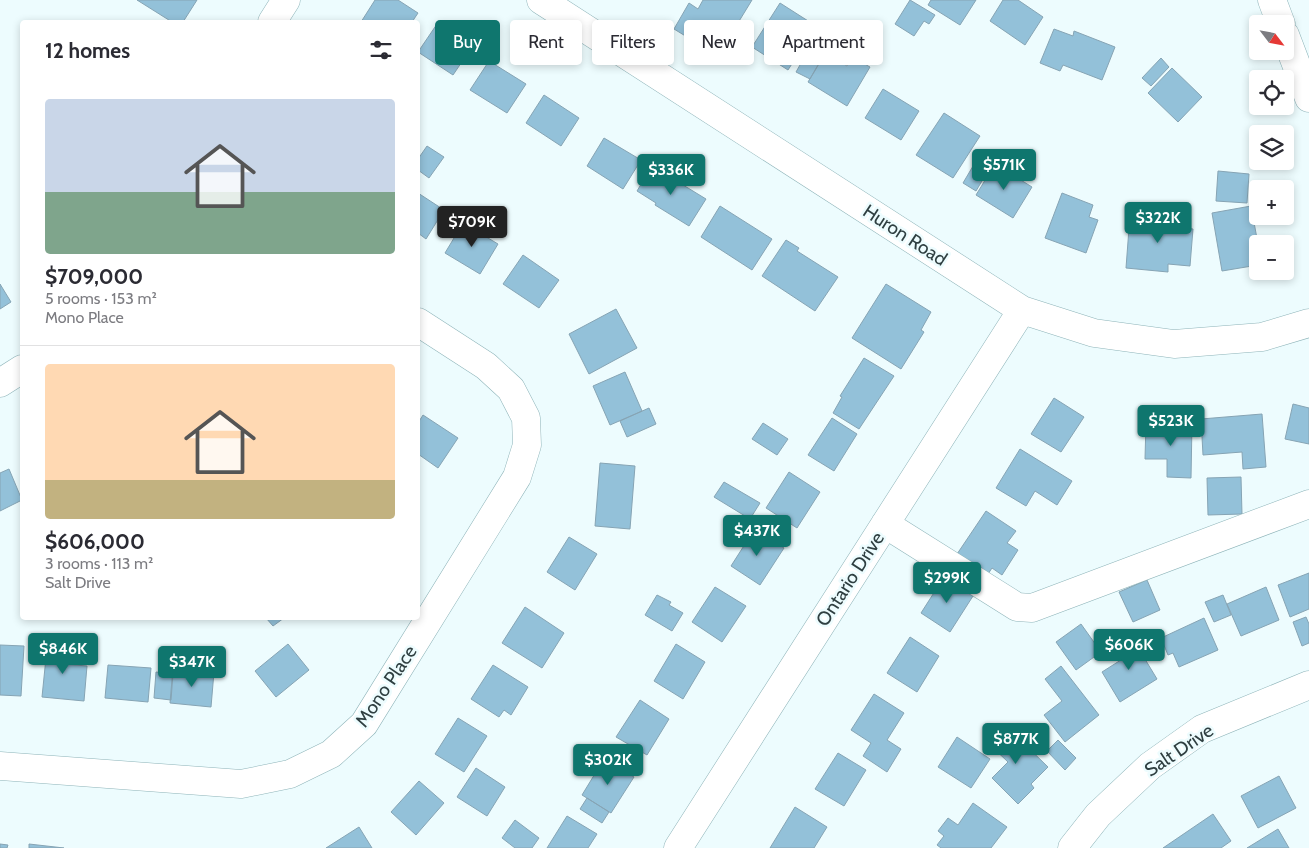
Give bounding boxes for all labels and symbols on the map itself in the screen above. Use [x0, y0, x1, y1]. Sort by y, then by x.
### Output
north arrow [1249, 15, 1294, 60]
pin: $571K [969, 148, 1039, 191]
pin: $336K [636, 154, 706, 196]
street label: Huron Road [859, 199, 951, 271]
pin: $322K [1123, 202, 1193, 244]
pin: $709K [437, 206, 507, 248]
pin: $523K [1136, 404, 1206, 447]
pin: $437K [722, 514, 792, 557]
street label: Ontario Drive [811, 527, 889, 630]
pin: $299K [912, 562, 982, 604]
pin: $606K [1094, 628, 1164, 671]
pin: $846K [28, 632, 98, 675]
street label: Mono Place [350, 641, 422, 731]
pin: $347K [157, 646, 227, 688]
street label: Salt Drive [1140, 719, 1218, 781]
pin: $877K [981, 722, 1051, 765]
pin: $302K [573, 744, 643, 786]

